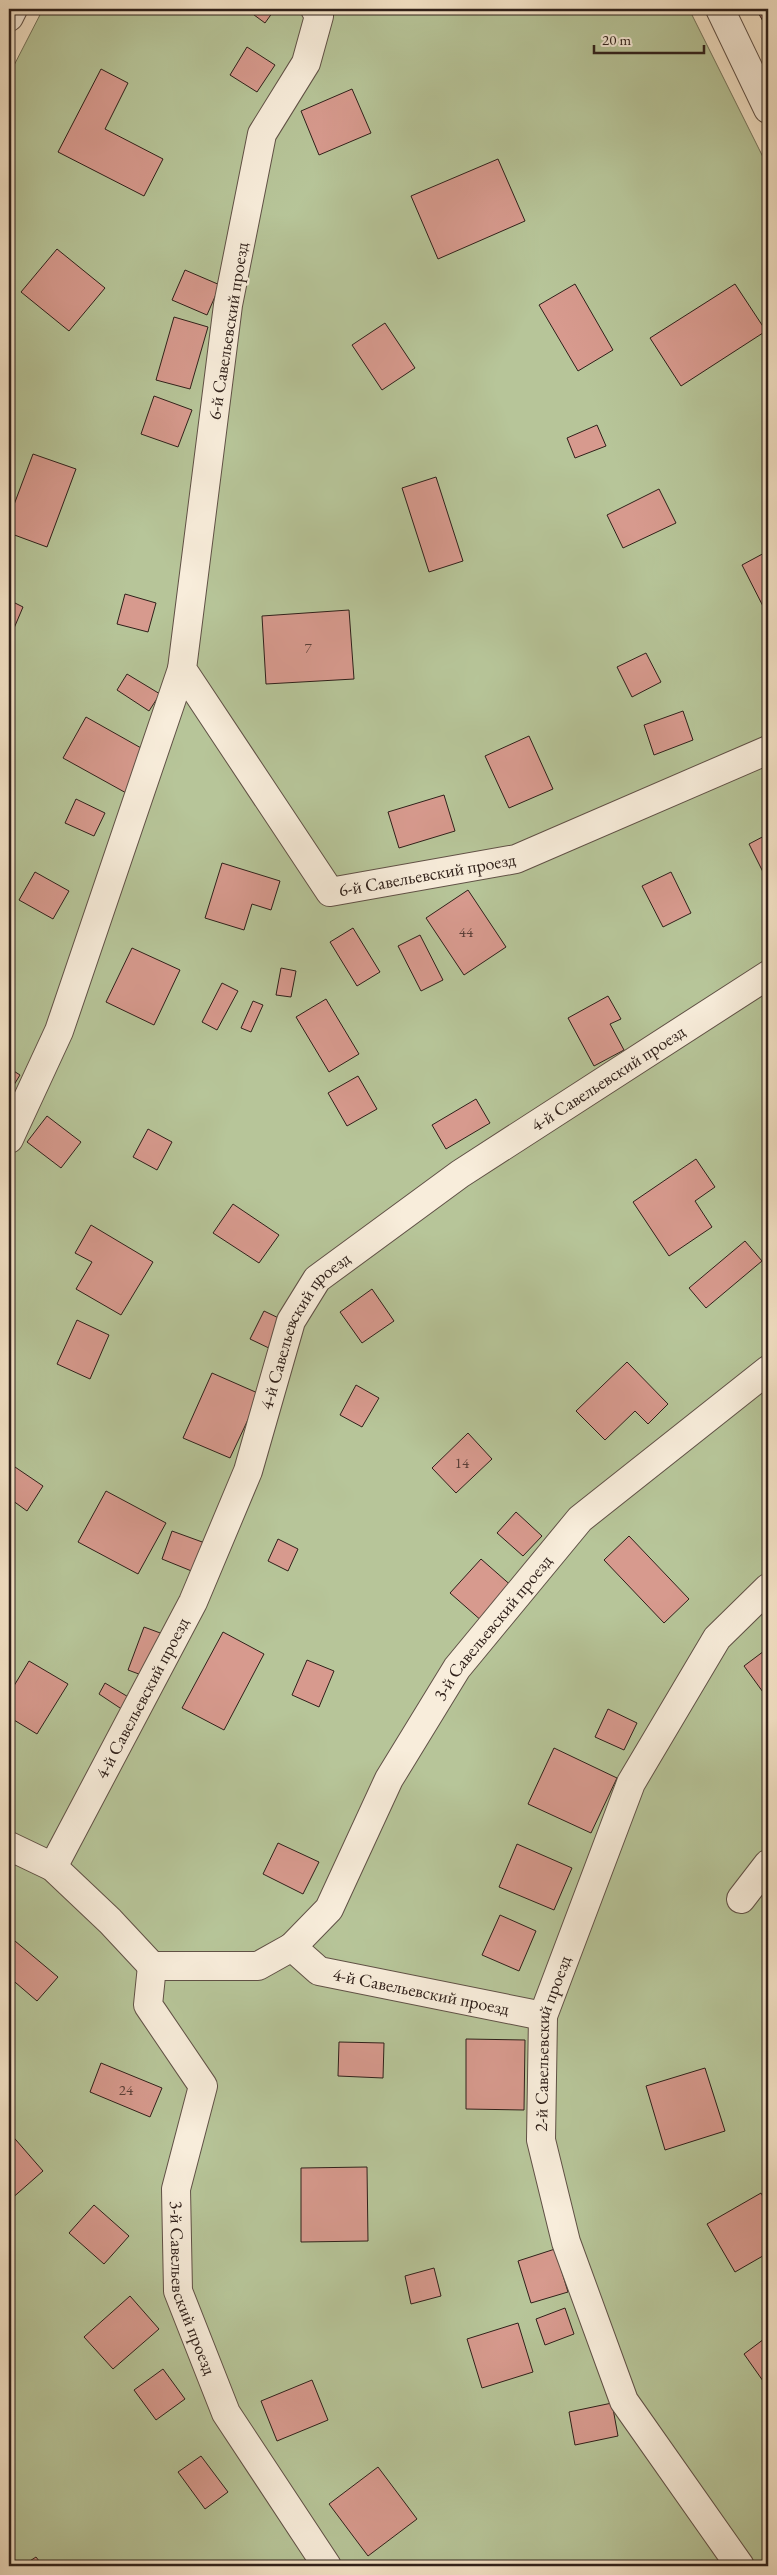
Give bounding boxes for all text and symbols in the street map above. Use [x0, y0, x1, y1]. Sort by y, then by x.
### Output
scale bar [594, 22, 704, 54]
text: 20 m [602, 30, 631, 49]
street label: 6-й Савельевский проезд [202, 241, 253, 421]
house number: 7 [304, 638, 312, 657]
street label: 6-й Савельевский проезд [337, 847, 518, 901]
house number: 44 [459, 922, 474, 941]
street label: 4-й Савельевский проезд [526, 1020, 689, 1136]
street label: 4-й Савельевский проезд [254, 1247, 355, 1412]
house number: 14 [455, 1453, 470, 1472]
street label: 3-й Савельевский проезд [428, 1550, 557, 1705]
street label: 4-й Савельевский проезд [90, 1613, 194, 1783]
street label: 2-й Савельевский проезд [529, 1952, 576, 2132]
street label: 4-й Савельевский проезд [331, 1962, 511, 2020]
house number: 24 [119, 2080, 134, 2099]
street label: 3-й Савельевский проезд [165, 2200, 222, 2378]

